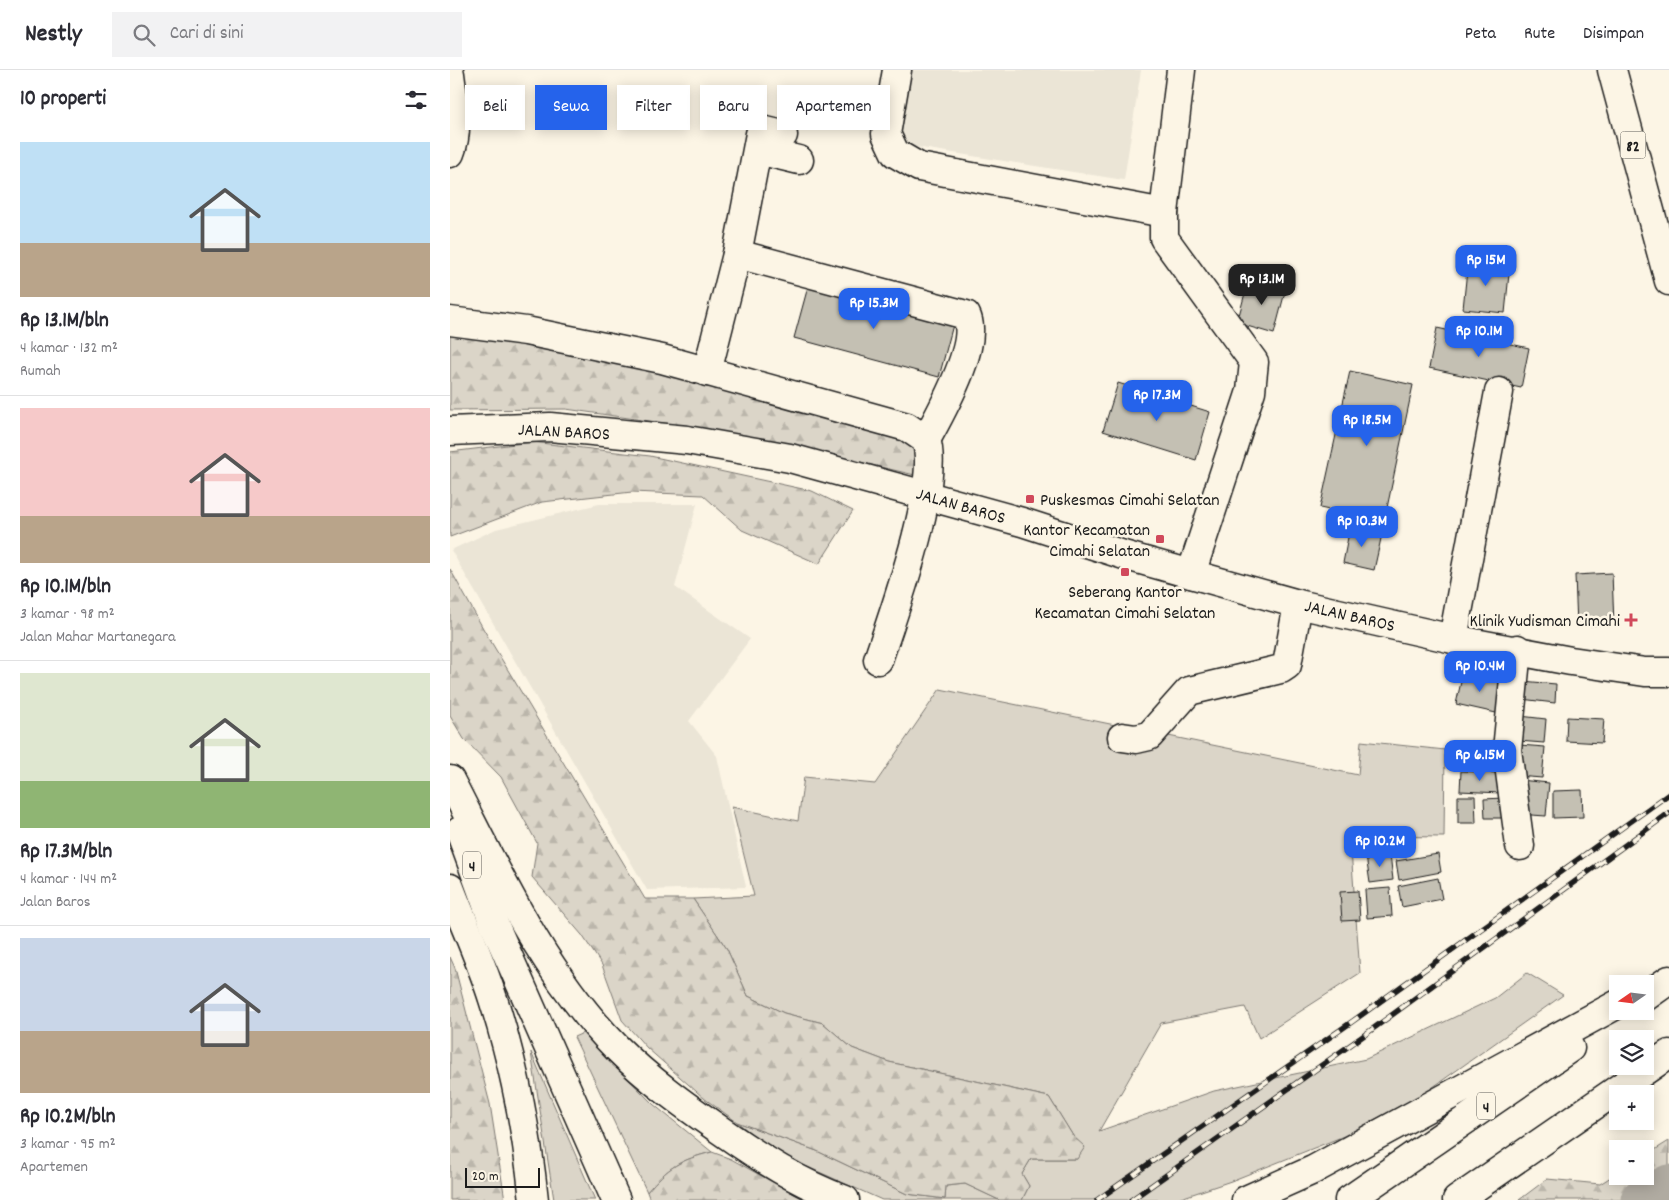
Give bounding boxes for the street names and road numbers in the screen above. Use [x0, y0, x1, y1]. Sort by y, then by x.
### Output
road number: 82 [1620, 132, 1646, 158]
street label: JALAN BAROS [517, 419, 611, 448]
street label: JALAN BAROS [913, 483, 1008, 532]
street label: JALAN BAROS [1302, 595, 1397, 640]
road number: 4 [463, 852, 481, 878]
road number: 4 [1477, 1092, 1495, 1120]

